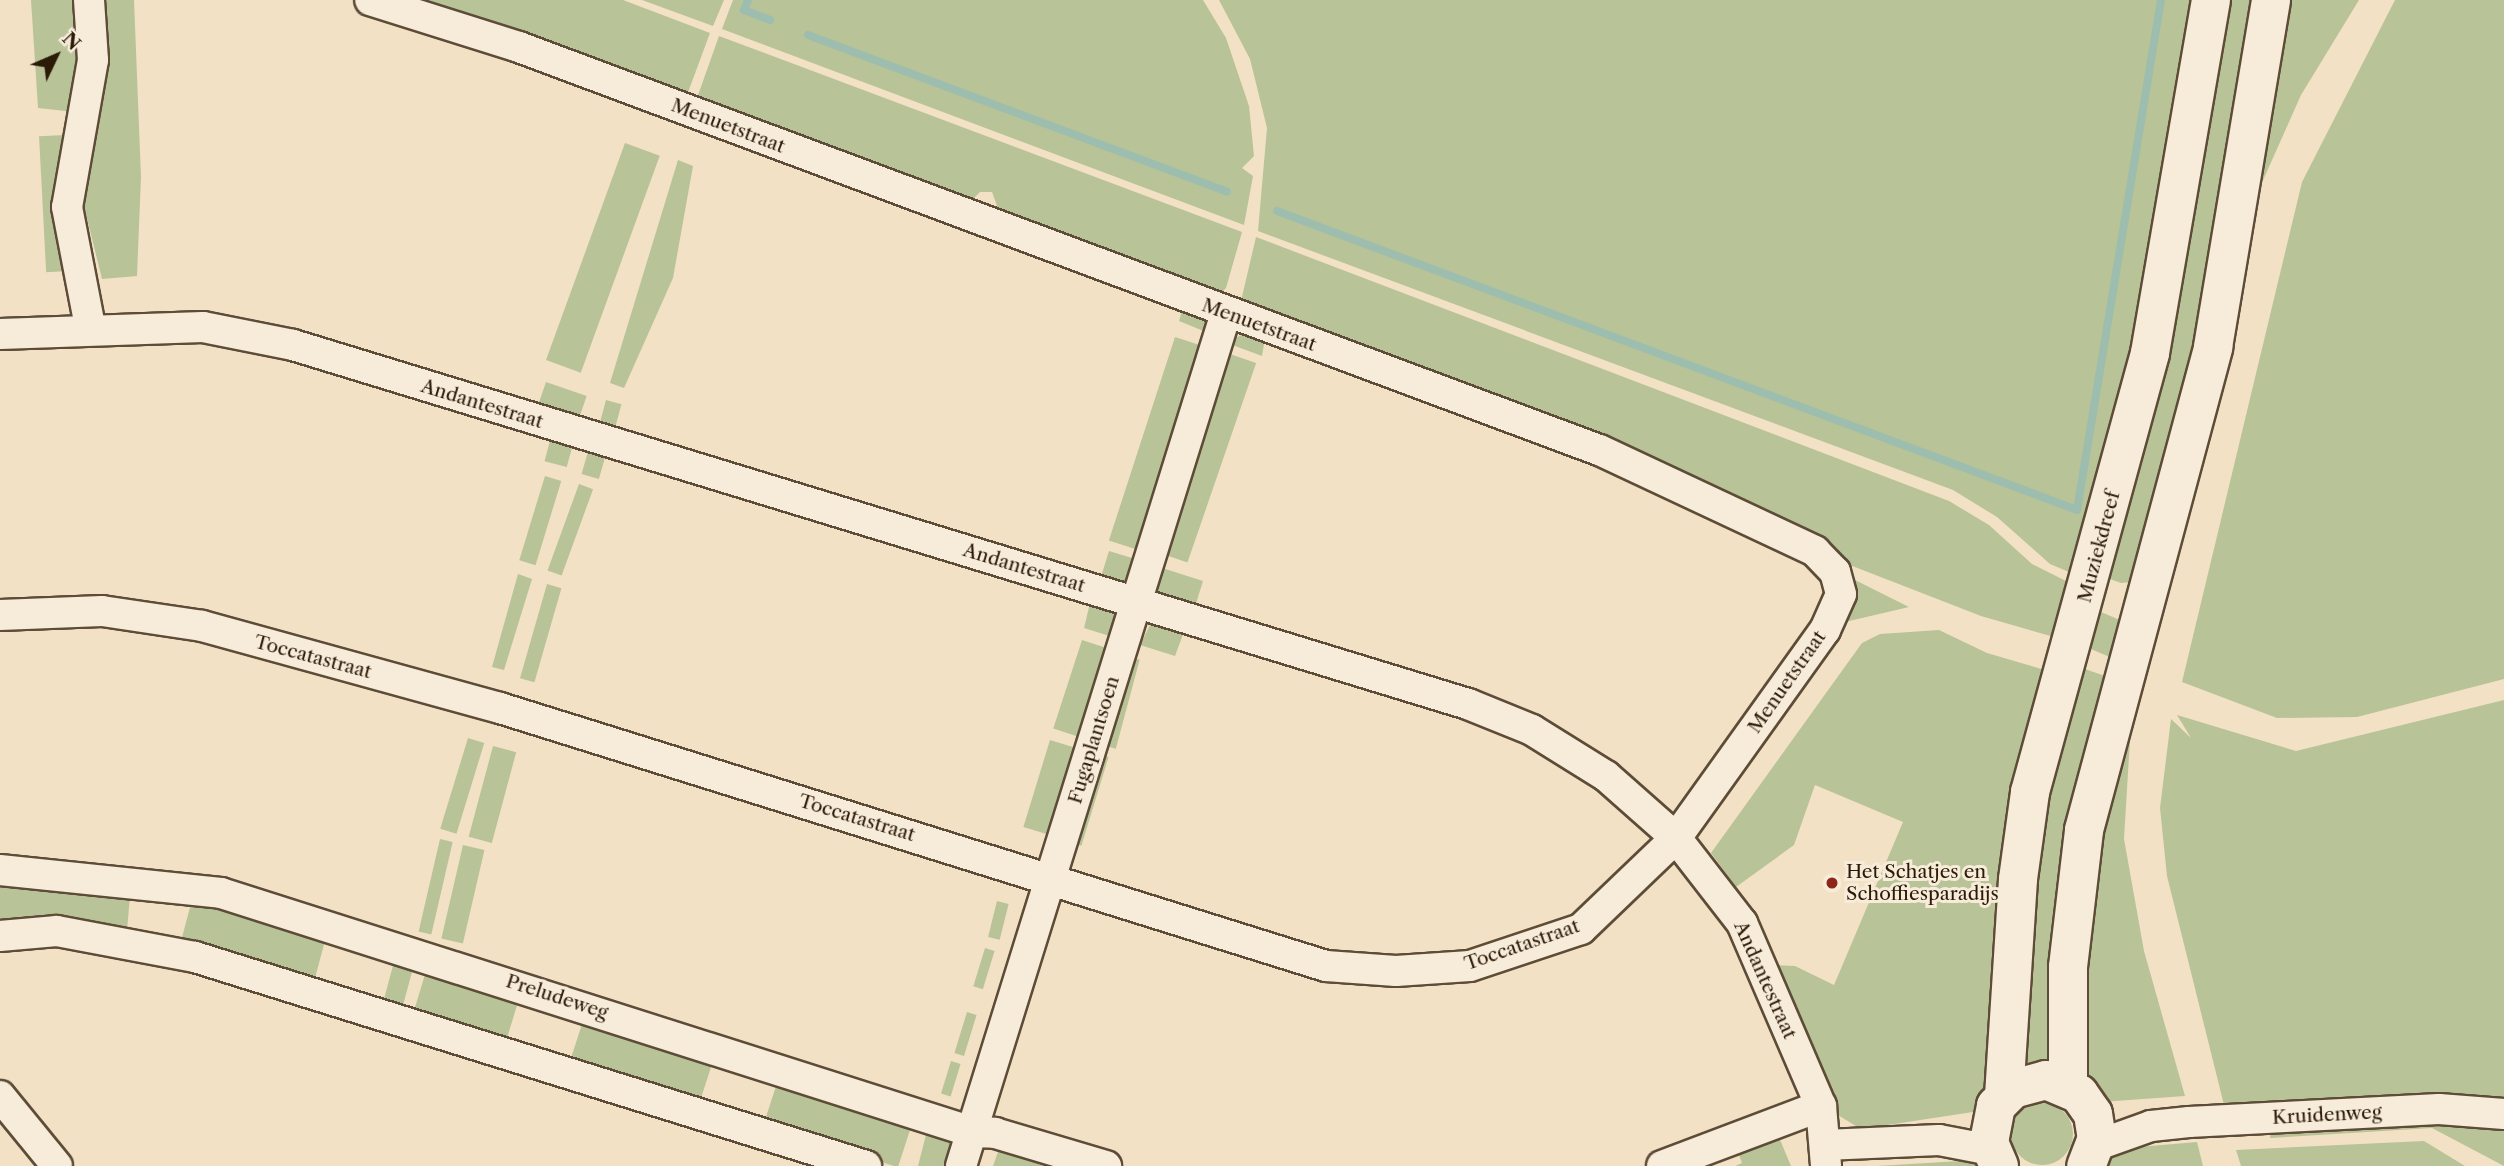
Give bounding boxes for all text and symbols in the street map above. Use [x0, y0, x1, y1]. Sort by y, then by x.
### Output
north arrow [21, 21, 91, 91]
text: N [57, 27, 85, 55]
street label: Menuetstraat [668, 94, 788, 158]
street label: Menuetstraat [1199, 294, 1319, 356]
street label: Andantestraat [418, 375, 546, 433]
street label: Muziekdreef [2073, 489, 2125, 605]
street label: Andantestraat [960, 539, 1088, 597]
street label: Menuetstraat [1743, 626, 1831, 738]
street label: Toccatastraat [252, 630, 374, 684]
street label: Fugaplantsoen [1064, 673, 1124, 807]
street label: Toccatastraat [796, 790, 918, 846]
place label: Het Schatjes en Schoffiesparadijs [1846, 861, 1999, 905]
marker: Het Schatjes en Schoffiesparadijs [1824, 875, 1840, 891]
street label: Toccatastraat [1461, 915, 1583, 975]
street label: Andantestraat [1729, 918, 1801, 1042]
street label: Preludeweg [503, 970, 611, 1024]
street label: Kruidenweg [2272, 1101, 2382, 1129]

